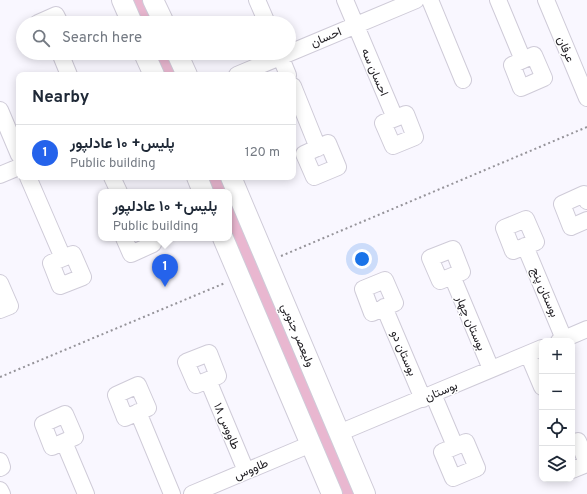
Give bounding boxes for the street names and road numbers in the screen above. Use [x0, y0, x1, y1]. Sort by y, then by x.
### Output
street label: احسان [308, 24, 344, 52]
street label: عرفان [552, 34, 578, 65]
street label: احسان سه [357, 46, 391, 99]
street label: بوستان پنج [526, 265, 562, 320]
street label: بوستان چهار [451, 293, 489, 353]
street label: وليعصر جنوبي [276, 301, 318, 370]
street label: بوستان دو [386, 328, 420, 379]
street label: بوستان [423, 378, 460, 406]
street label: طاووس ۱۸ [209, 401, 243, 452]
street label: طاووس [232, 455, 271, 484]

